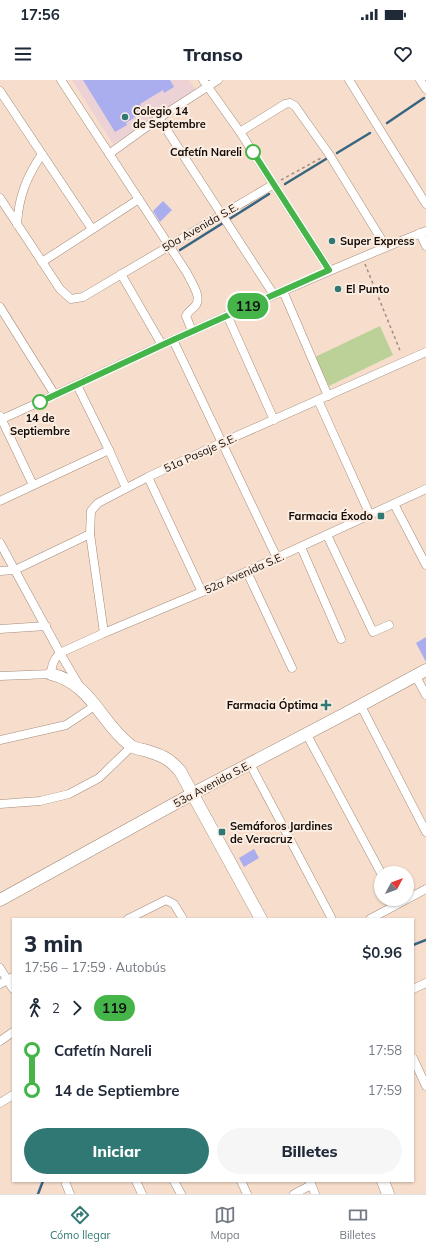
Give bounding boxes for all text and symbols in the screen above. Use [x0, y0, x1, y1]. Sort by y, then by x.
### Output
text: 17:56 [20, 5, 60, 24]
icon: menu [12, 43, 34, 65]
text: Transo [183, 43, 243, 66]
icon: heart [392, 43, 414, 65]
place label: Colegio 14 de Septembre [133, 104, 206, 131]
marker: Colegio 14 de Septembre [120, 112, 130, 122]
marker: Cafetín Nareli [245, 144, 261, 160]
place label: Cafetín Nareli [170, 145, 242, 159]
street label: 50a Avenida S.E. [159, 200, 241, 254]
place label: Super Express [340, 234, 415, 248]
marker: Super Express [327, 236, 337, 246]
place label: El Punto [346, 282, 390, 296]
marker: El Punto [333, 284, 343, 294]
line badge: 119 [225, 293, 271, 319]
text: 119 [235, 297, 261, 315]
marker: 14 de Septiembre [32, 394, 48, 410]
place label: 14 de Septiembre [10, 411, 70, 438]
street label: 51a Pasaje S.E. [162, 431, 238, 475]
place label: Farmacia Éxodo [289, 509, 373, 523]
marker: Farmacia Éxodo [376, 511, 386, 521]
street label: 52a Avenida S.E. [202, 549, 286, 597]
place label: Farmacia Óptima [227, 698, 318, 712]
marker: Farmacia Óptima [321, 700, 331, 710]
street label: 53a Avenida S.E. [171, 758, 253, 810]
place label: Semáforos Jardines de Veracruz [230, 819, 333, 846]
marker: Semáforos Jardines de Veracruz [217, 827, 227, 837]
north arrow [374, 866, 414, 906]
map controls [374, 866, 414, 906]
text: 3 min [24, 930, 83, 958]
text: $0.96 [362, 943, 402, 962]
text: 17:56 – 17:59 · Autobús [24, 959, 166, 975]
icon: walk [24, 997, 46, 1019]
icon: forward [66, 997, 88, 1019]
text: 119 [102, 999, 127, 1017]
text: 2 [52, 1000, 60, 1016]
text: Cafetín Nareli [54, 1041, 152, 1060]
text: 17:58 [368, 1042, 402, 1058]
text: 14 de Septiembre [54, 1081, 179, 1100]
text: 17:59 [368, 1082, 402, 1098]
button: Iniciar [24, 1128, 209, 1174]
button: Billetes [217, 1128, 402, 1174]
tab: Cómo llegar [50, 1204, 111, 1242]
tab: Mapa [210, 1204, 240, 1242]
tab: Billetes [340, 1204, 376, 1242]

